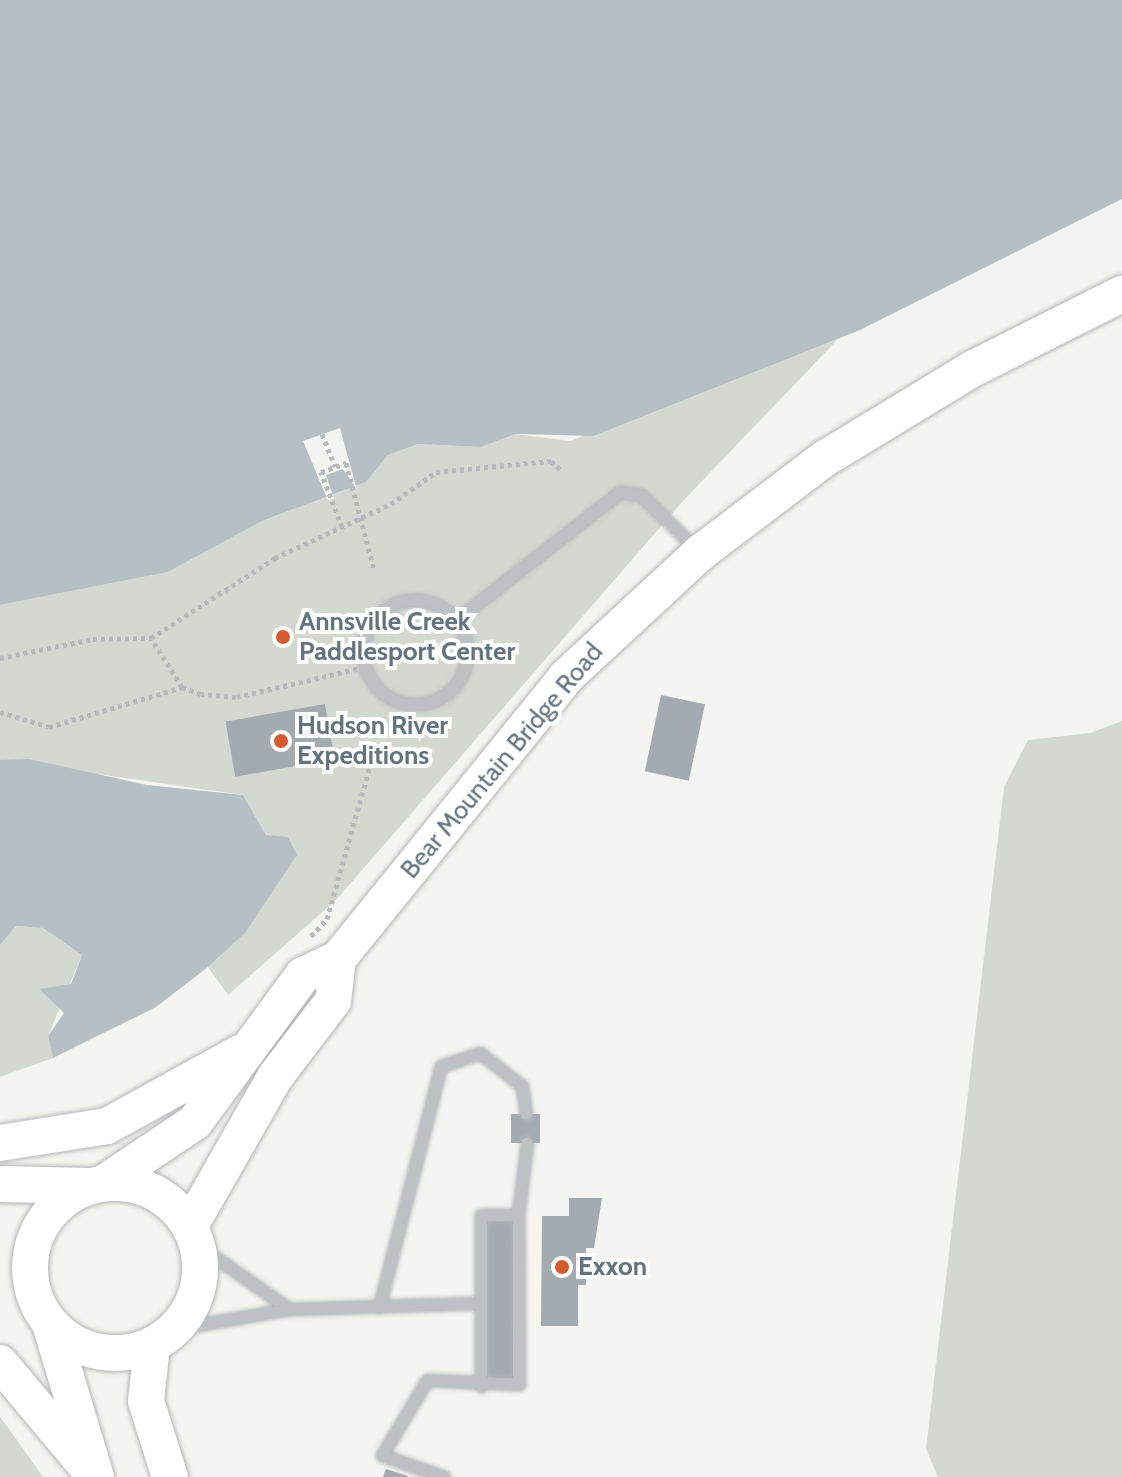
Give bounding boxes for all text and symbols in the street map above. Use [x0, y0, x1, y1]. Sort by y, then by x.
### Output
place label: Annsville Creek Paddlesport Center [299, 606, 515, 668]
marker: Annsville Creek Paddlesport Center [274, 628, 292, 646]
street label: Bear Mountain Bridge Road [394, 637, 610, 885]
place label: Hudson River Expeditions [297, 710, 448, 772]
marker: Hudson River Expeditions [272, 732, 290, 750]
place label: Exxon [578, 1251, 647, 1283]
marker: Exxon [553, 1258, 571, 1276]

